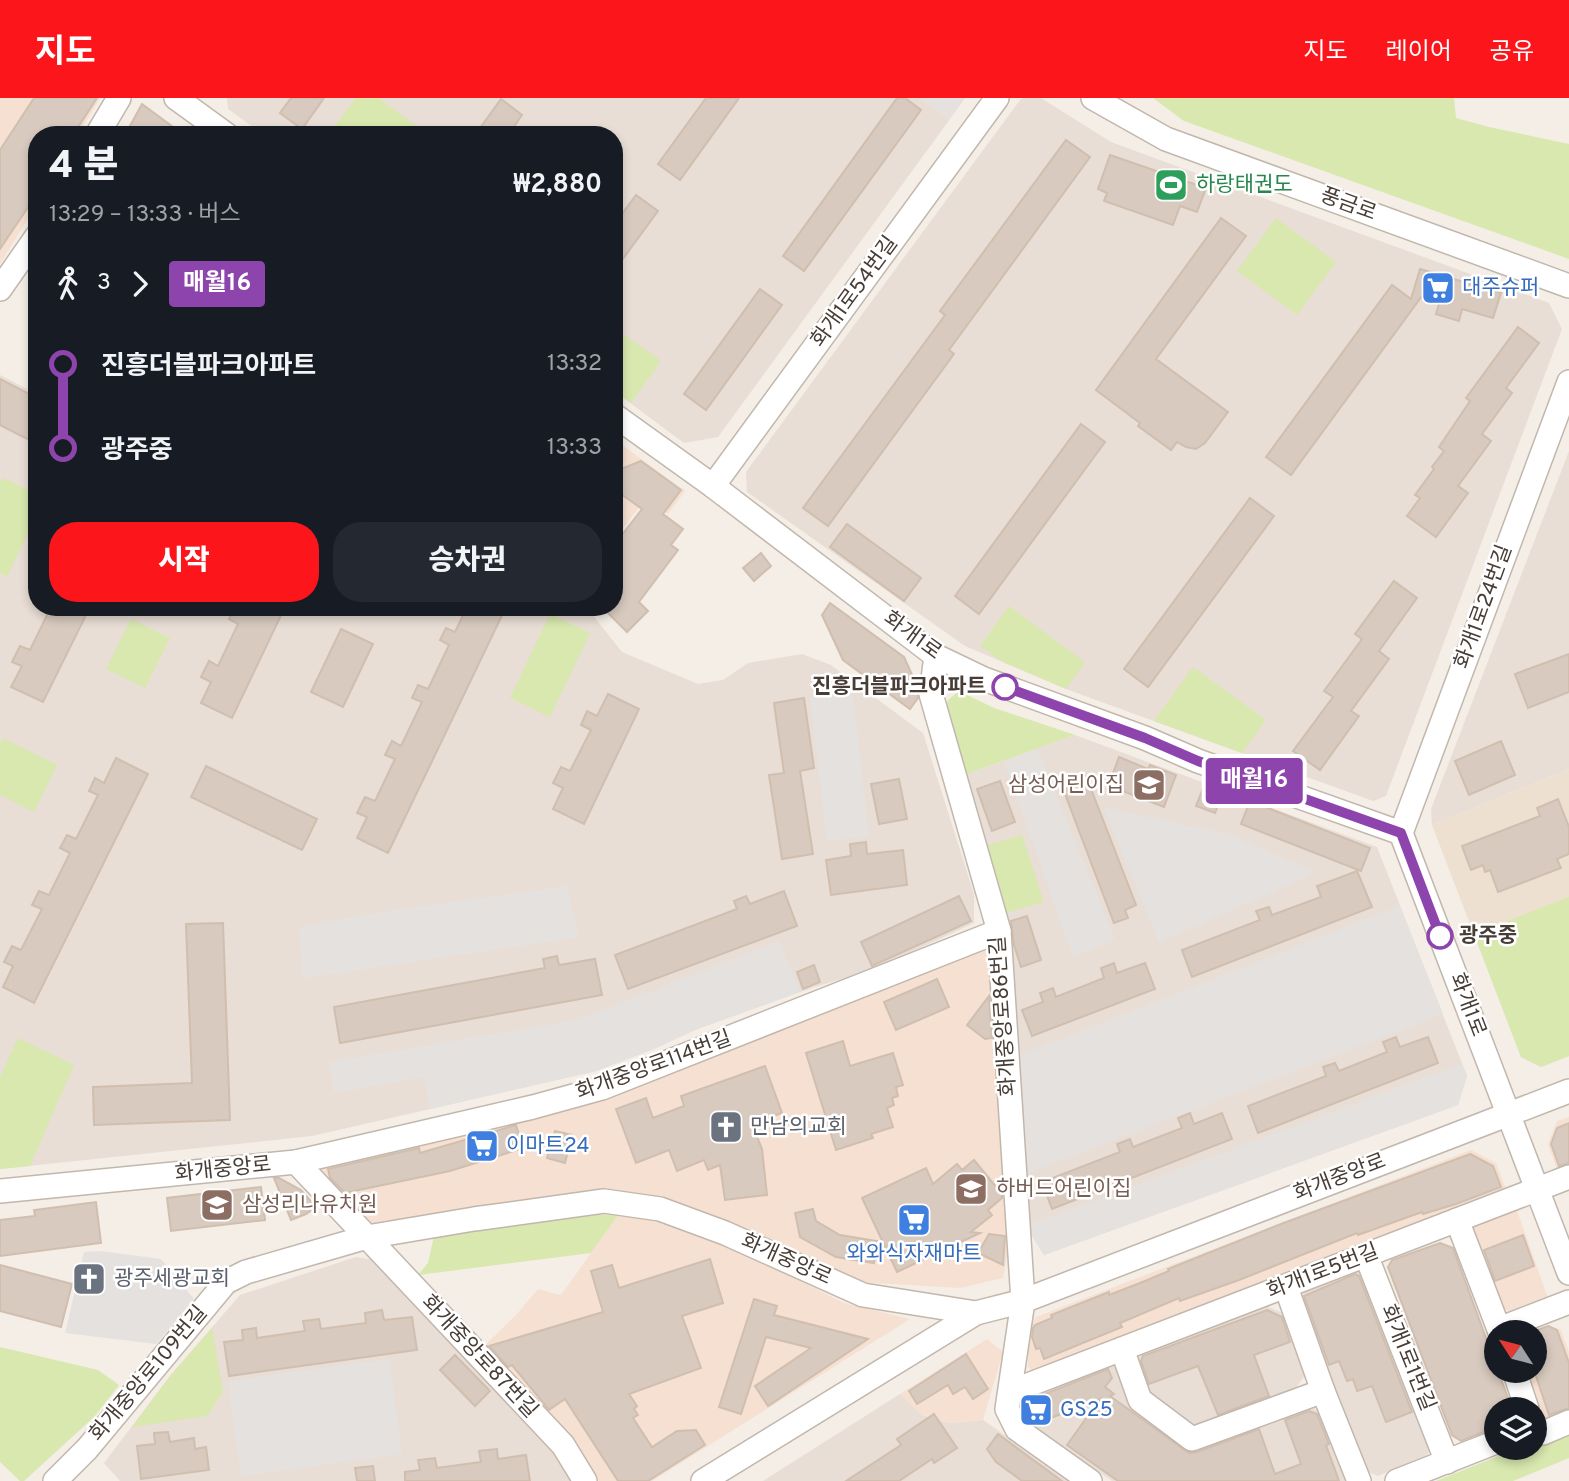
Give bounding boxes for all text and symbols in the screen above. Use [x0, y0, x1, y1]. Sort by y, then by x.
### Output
text: 지도 [35, 33, 96, 75]
text: 지도 [1303, 38, 1348, 68]
text: 레이어 [1386, 38, 1452, 68]
text: 공유 [1490, 38, 1534, 68]
text: 4 분 [49, 143, 118, 192]
sports icon: 하랑태권도 [1152, 166, 1190, 204]
text: ₩2,880 [513, 169, 602, 202]
place label: 하랑태권도 [1196, 172, 1293, 199]
street label: 풍금로 [1316, 182, 1380, 228]
text: 13:29 – 13:33 · 버스 [49, 201, 241, 230]
street label: 화개1로54번길 [806, 231, 904, 353]
icon: walk [49, 265, 87, 303]
icon: forward [121, 265, 159, 303]
text: 3 [97, 269, 111, 298]
text: 매월16 [183, 269, 251, 299]
supermarket icon: 대주슈퍼 [1419, 269, 1457, 307]
place label: 대주슈퍼 [1462, 275, 1539, 302]
text: 13:32 [547, 350, 602, 379]
text: 진흥더블파크아파트 [101, 351, 316, 384]
text: 13:33 [547, 434, 602, 463]
text: 광주중 [101, 435, 173, 468]
button: 시작 [49, 522, 319, 602]
button: 승차권 [333, 522, 602, 602]
street label: 화개1로24번길 [1449, 541, 1519, 673]
street label: 화개1로 [877, 606, 947, 666]
place label: 진흥더블파크아파트 [812, 674, 986, 701]
marker: 진흥더블파크아파트 [992, 674, 1018, 700]
line badge: 매월16 [1205, 758, 1303, 804]
school or university icon: 삼성어린이집 [1130, 766, 1168, 804]
text: 매월16 [1220, 766, 1288, 796]
place label: 삼성어린이집 [1008, 772, 1124, 799]
marker: 광주중 [1427, 923, 1453, 949]
place label: 광주중 [1459, 923, 1517, 950]
street label: 화개중앙로86번길 [985, 935, 1023, 1097]
street label: 화개1로 [1443, 969, 1491, 1041]
street label: 화개중앙로114번길 [573, 1025, 735, 1107]
church icon: 만남의교회 [707, 1108, 745, 1146]
place label: 만남의교회 [750, 1114, 847, 1141]
supermarket icon: 이마트24 [463, 1127, 501, 1165]
place label: 이마트24 [506, 1133, 590, 1160]
street label: 화개중앙로 [1290, 1148, 1390, 1208]
street label: 화개중앙로 [174, 1152, 272, 1188]
school or university icon: 하버드어린이집 [952, 1170, 990, 1208]
place label: 하버드어린이집 [996, 1176, 1131, 1203]
school or university icon: 삼성리나유치원 [198, 1186, 236, 1224]
place label: 삼성리나유치원 [242, 1192, 377, 1219]
supermarket icon: 와와식자재마트 [895, 1201, 933, 1239]
street label: 화개중앙로 [736, 1228, 836, 1292]
street label: 화개1로5번길 [1263, 1238, 1383, 1306]
place label: 와와식자재마트 [846, 1241, 982, 1268]
church icon: 광주세광교회 [70, 1260, 108, 1298]
place label: 광주세광교회 [114, 1266, 230, 1293]
street label: 화개중앙로87번길 [415, 1290, 543, 1424]
street label: 화개중앙로109번길 [84, 1301, 214, 1447]
street label: 화개1로1번길 [1373, 1301, 1441, 1415]
north arrow [1484, 1320, 1547, 1382]
map controls [1484, 1320, 1547, 1460]
supermarket icon: GS25 [1017, 1391, 1055, 1429]
place label: GS25 [1060, 1397, 1113, 1424]
button: layers [1484, 1397, 1547, 1460]

